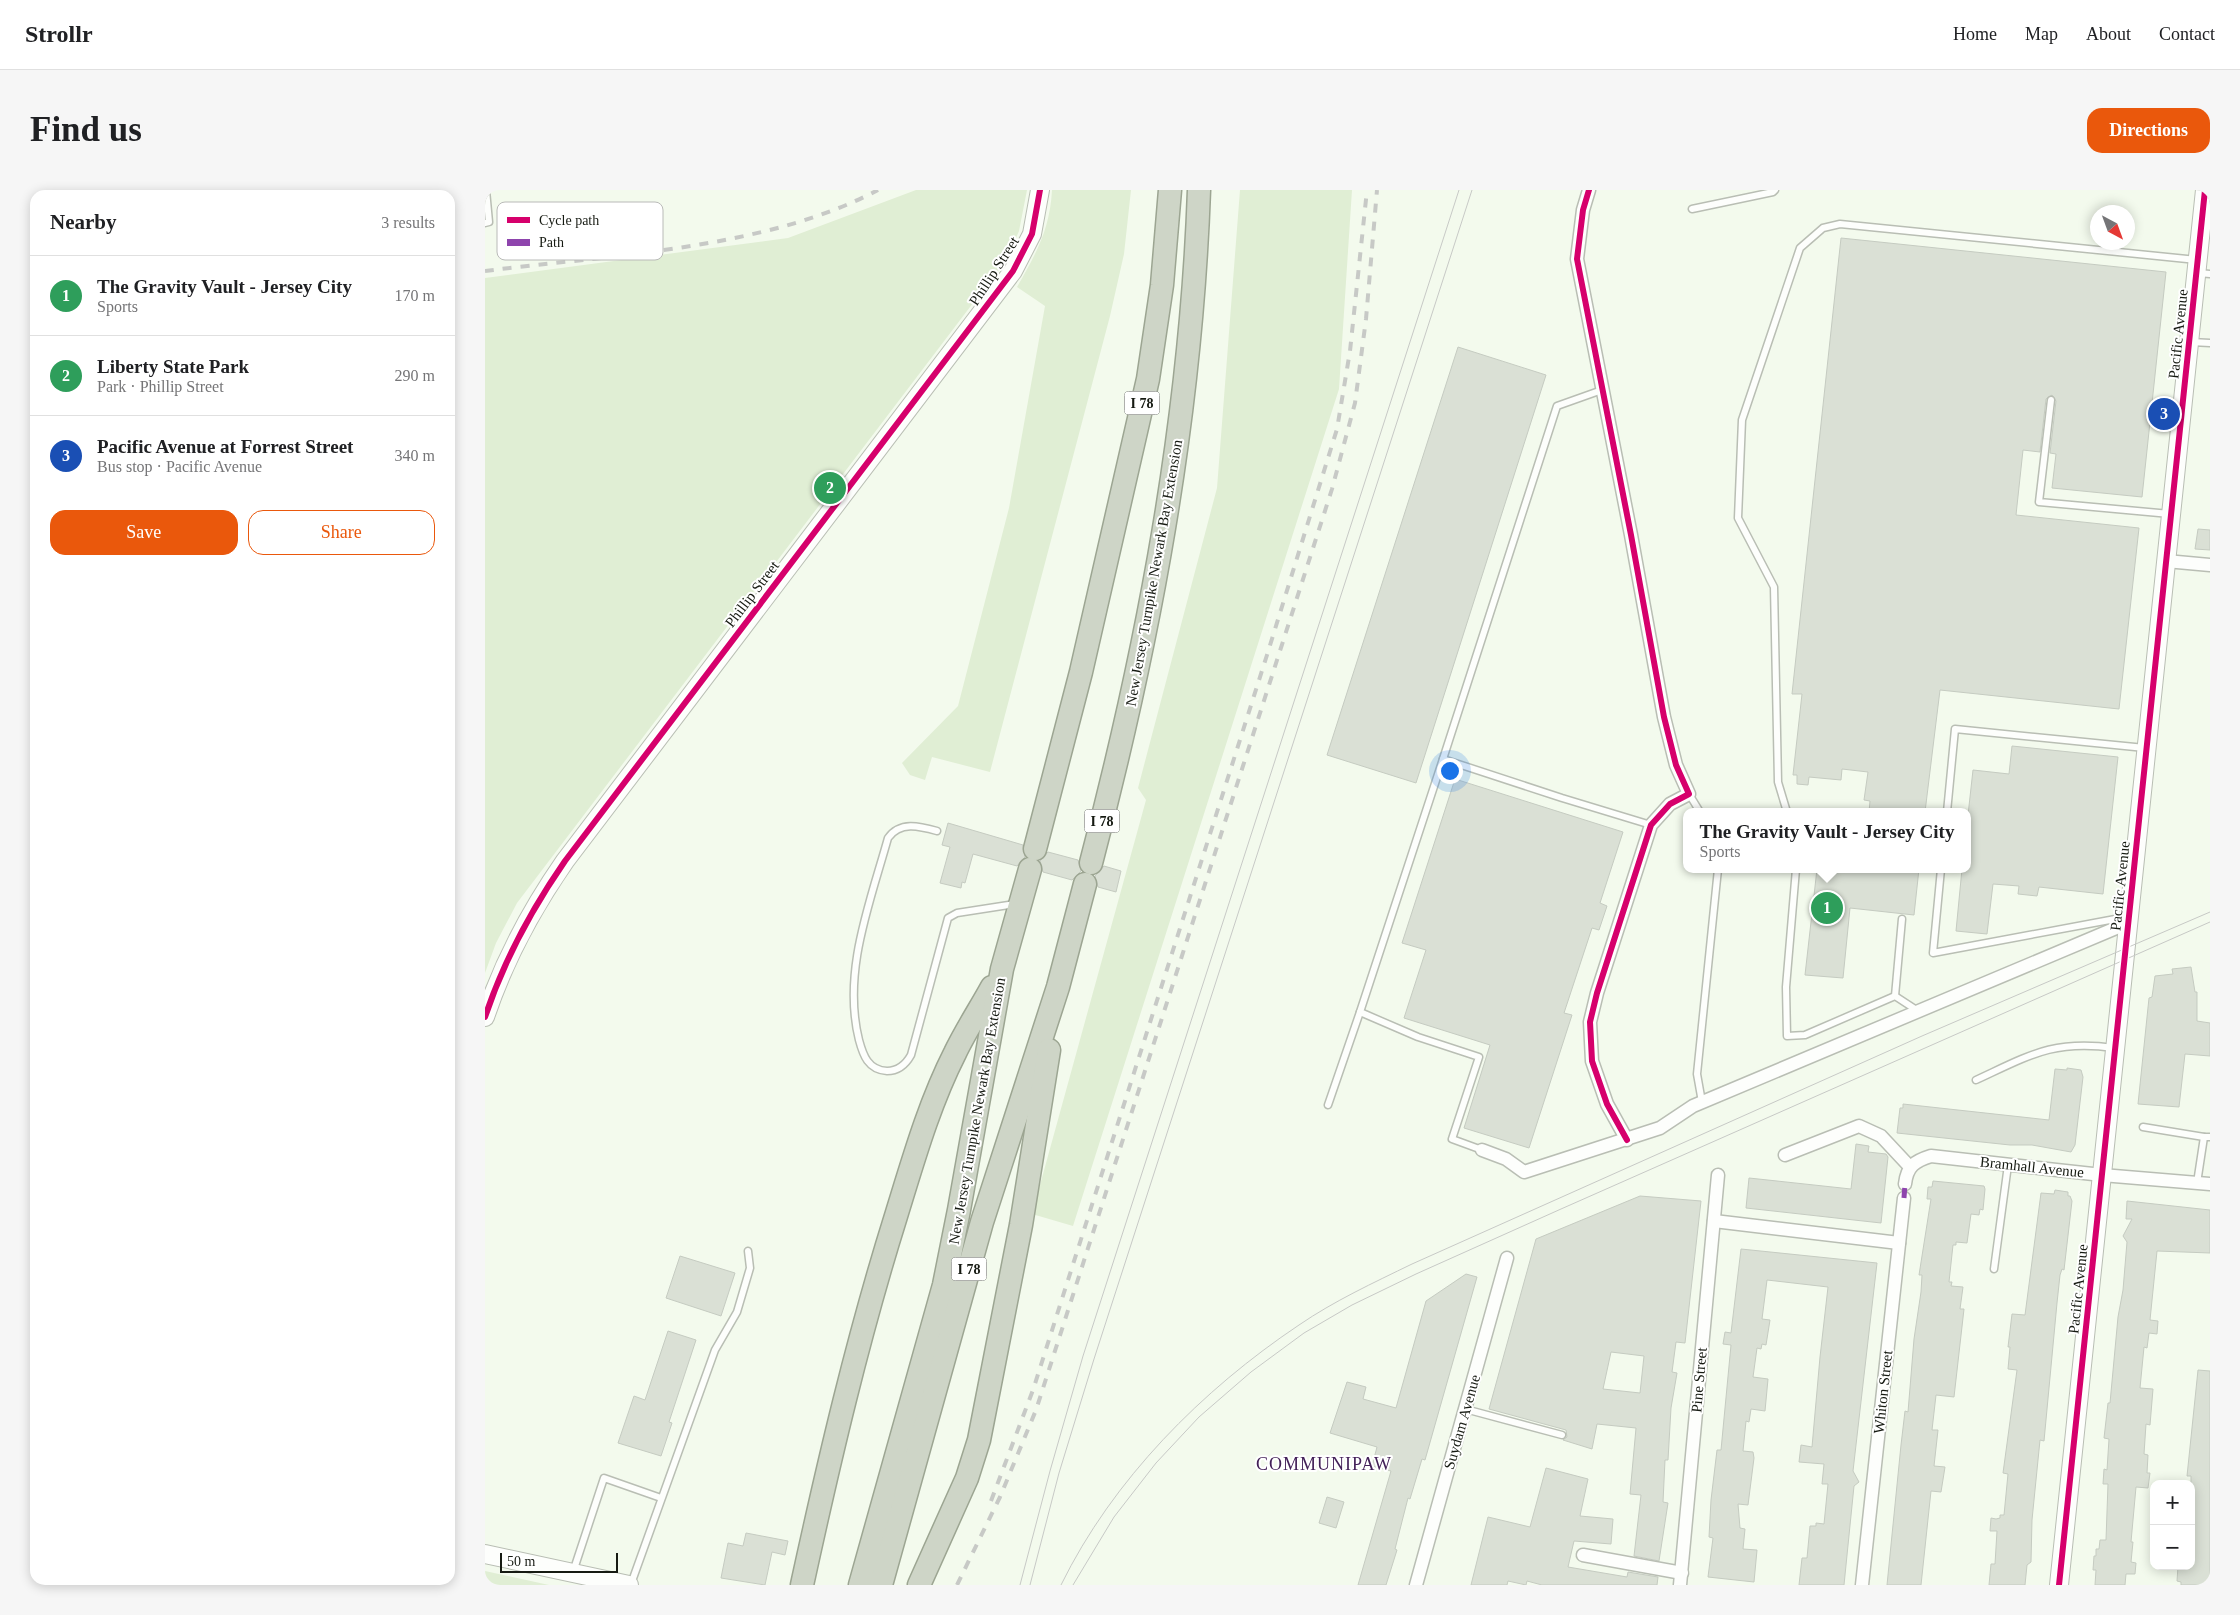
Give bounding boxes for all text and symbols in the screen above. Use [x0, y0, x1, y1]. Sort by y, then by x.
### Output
text: Strollr [25, 21, 93, 47]
text: Home [1953, 24, 1997, 44]
text: Map [2025, 24, 2058, 44]
text: About [2086, 24, 2131, 44]
text: Contact [2159, 24, 2215, 44]
button: Directions [2087, 108, 2210, 153]
text: Find us [30, 110, 142, 149]
legend [497, 202, 663, 260]
north arrow [2090, 205, 2135, 250]
text: Nearby [50, 210, 117, 234]
text: Cycle path [539, 213, 599, 228]
text: 3 results [381, 214, 435, 231]
street label: Phillip Street [966, 233, 1023, 308]
text: Path [539, 235, 564, 250]
text: The Gravity Vault - Jersey City [97, 276, 352, 297]
text: 1 [62, 287, 70, 304]
text: 170 m [395, 287, 435, 304]
street label: Pacific Avenue [2165, 288, 2191, 380]
text: Sports [97, 298, 138, 315]
text: Liberty State Park [97, 356, 249, 377]
text: 2 [62, 367, 70, 384]
text: 290 m [395, 367, 435, 384]
text: Park · Phillip Street [97, 378, 224, 395]
road number: I 78 [1125, 392, 1159, 414]
pin: 3 [2148, 395, 2180, 433]
text: Pacific Avenue at Forrest Street [97, 436, 353, 457]
street label: New Jersey Turnpike Newark Bay Extension [1123, 438, 1185, 708]
text: 3 [62, 447, 70, 464]
text: 340 m [395, 447, 435, 464]
text: Bus stop · Pacific Avenue [97, 458, 262, 475]
pin: 2 [814, 469, 846, 507]
button: Save [50, 510, 238, 555]
button: Share [248, 510, 435, 555]
street label: Phillip Street [722, 557, 783, 630]
your location [1437, 758, 1463, 784]
popup [1683, 808, 1971, 873]
road number: I 78 [1085, 810, 1119, 832]
text: The Gravity Vault - Jersey City [1700, 821, 1954, 842]
street label: Pacific Avenue [2107, 840, 2133, 932]
text: Sports [1700, 843, 1740, 860]
pin: 1 [1811, 889, 1843, 927]
street label: New Jersey Turnpike Newark Bay Extension [946, 976, 1008, 1246]
street label: Bramhall Avenue [1979, 1154, 2085, 1180]
street label: Pacific Avenue [2065, 1243, 2091, 1335]
road number: I 78 [951, 1258, 987, 1280]
street label: Pine Street [1688, 1346, 1710, 1413]
street label: Whiton Street [1871, 1349, 1895, 1434]
street label: Suydam Avenue [1441, 1373, 1483, 1471]
district label: COMMUNIPAW [1256, 1454, 1392, 1474]
map controls [2150, 1480, 2195, 1570]
button: + [2150, 1480, 2195, 1525]
button: − [2150, 1525, 2195, 1570]
scale bar [500, 1550, 617, 1573]
text: 50 m [507, 1554, 535, 1569]

